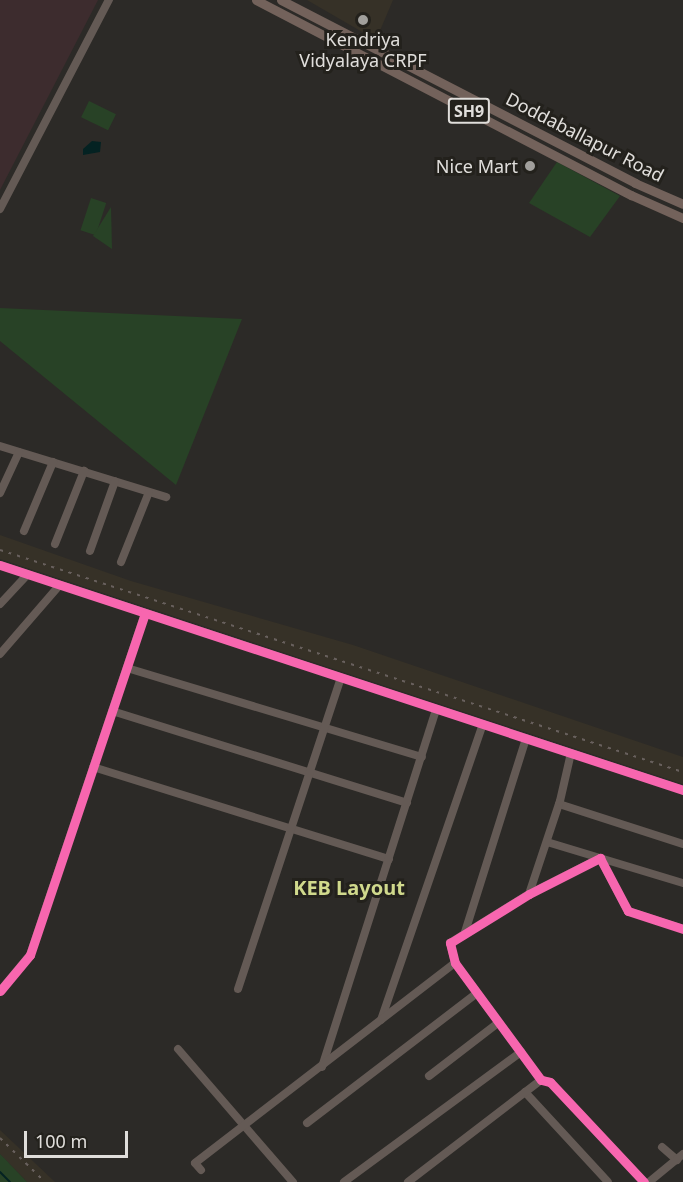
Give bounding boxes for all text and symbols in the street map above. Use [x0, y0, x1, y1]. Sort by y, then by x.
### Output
marker: Kendriya Vidyalaya CRPF [356, 13, 370, 27]
place label: Kendriya Vidyalaya CRPF [299, 29, 427, 72]
street label: Doddaballapur Road [502, 88, 668, 186]
road number: SH9 [446, 98, 492, 124]
place label: Nice Mart [436, 155, 518, 177]
marker: Nice Mart [523, 159, 537, 173]
district label: KEB Layout [293, 875, 405, 899]
scale bar [27, 1119, 130, 1157]
text: 100 m [35, 1129, 87, 1153]

